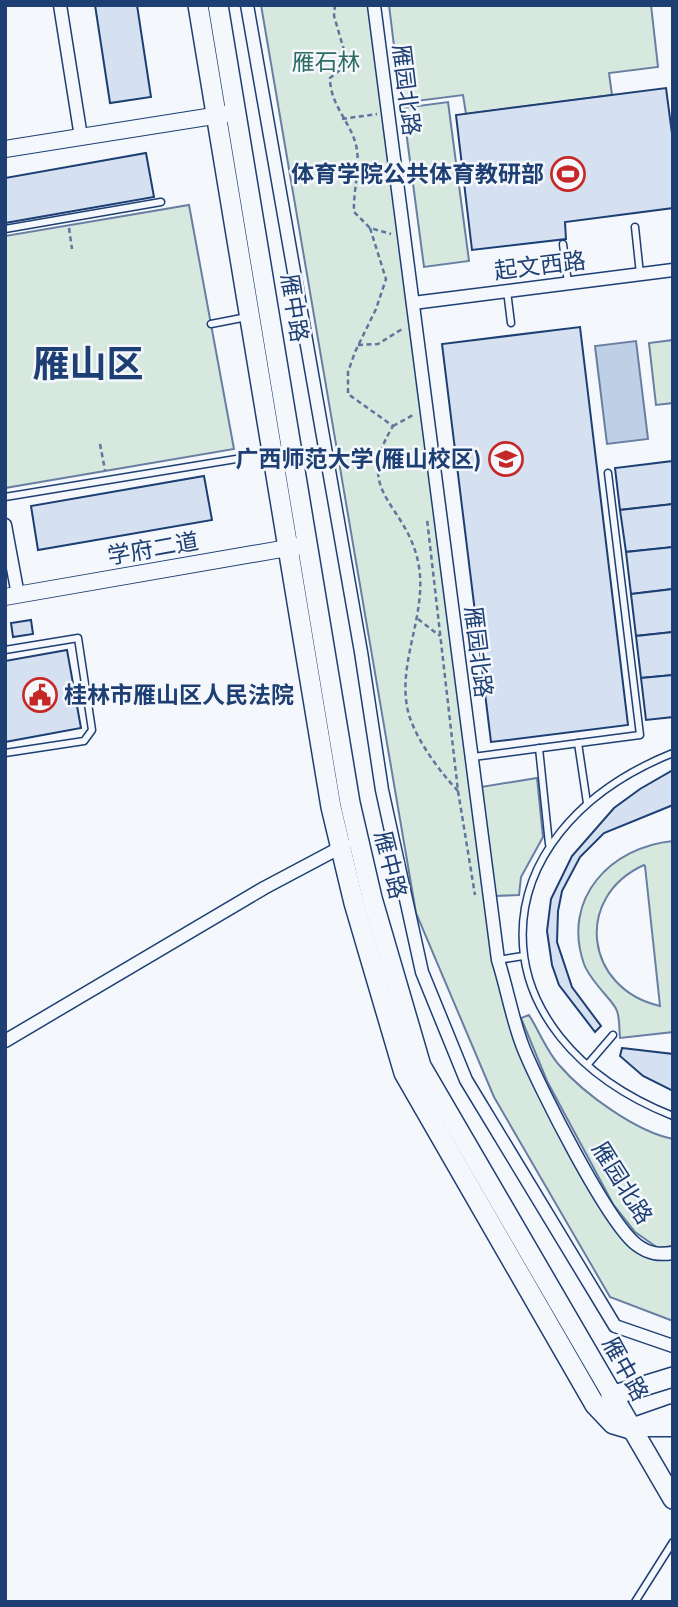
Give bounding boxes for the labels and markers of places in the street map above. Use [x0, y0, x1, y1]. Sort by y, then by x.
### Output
sports icon: 体育学院公共体育教研部 [549, 155, 587, 193]
place label: 体育学院公共体育教研部 [291, 159, 544, 190]
school or university icon: 广西师范大学(雁山校区) [487, 440, 525, 478]
place label: 广西师范大学(雁山校区) [236, 444, 482, 475]
public building icon: 桂林市雁山区人民法院 [21, 676, 59, 714]
place label: 桂林市雁山区人民法院 [64, 680, 294, 711]

